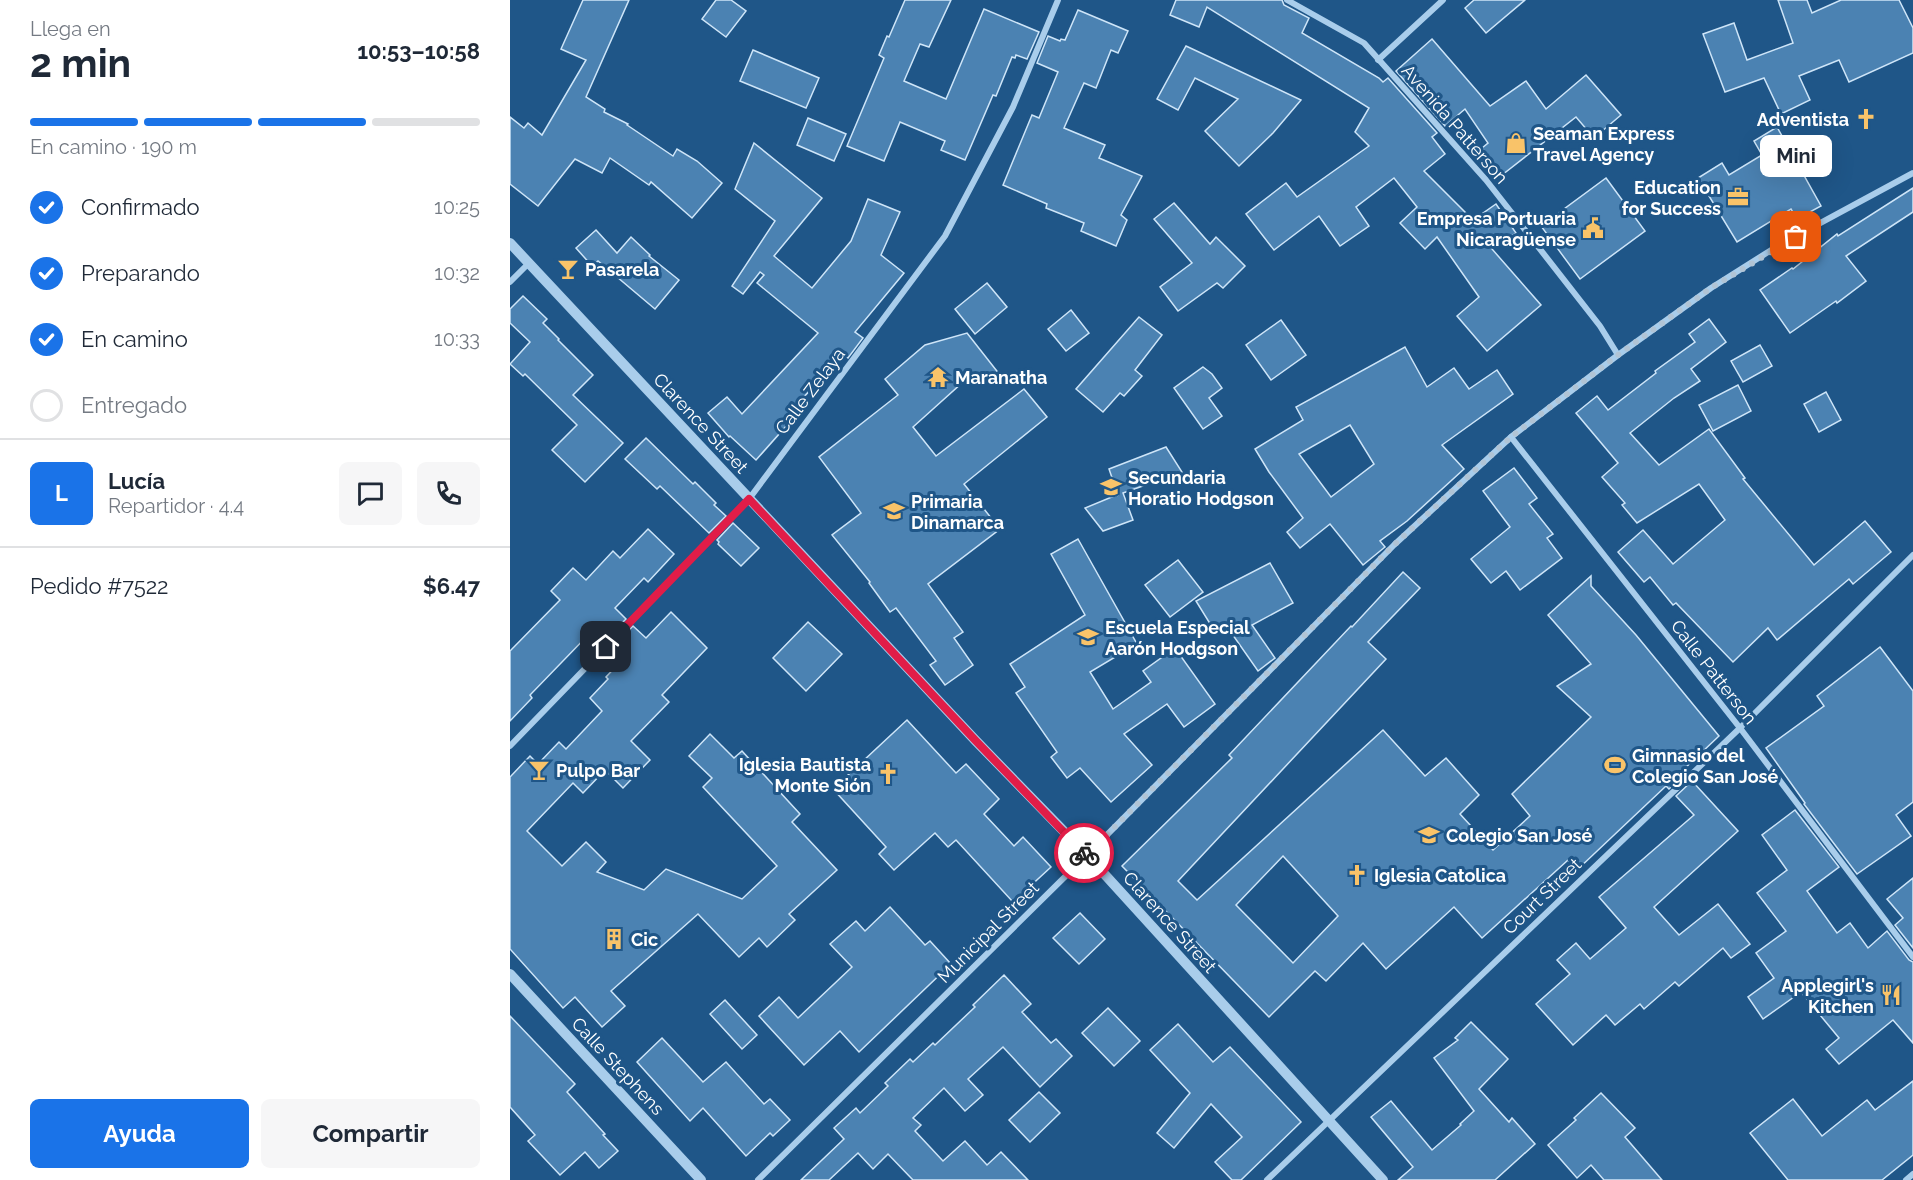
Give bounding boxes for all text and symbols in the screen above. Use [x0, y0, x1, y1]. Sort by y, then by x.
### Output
text: Llega en [30, 17, 111, 41]
text: 10:53–10:58 [357, 38, 480, 64]
text: 2 min [30, 40, 131, 86]
street label: Avenida Patterson [1398, 60, 1512, 188]
church icon: Adventista [1854, 107, 1878, 131]
place label: Adventista [1757, 109, 1849, 130]
place label: Seaman Express Travel Agency [1533, 123, 1675, 165]
shop icon: Seaman Express Travel Agency [1504, 131, 1528, 155]
text: En camino · 190 m [30, 135, 197, 159]
callout: Mini [1760, 135, 1832, 177]
text: Mini [1776, 144, 1816, 168]
place label: Education for Success [1622, 177, 1721, 219]
office icon: Education for Success [1726, 185, 1750, 209]
icon: check [30, 191, 63, 224]
text: Confirmado [81, 194, 200, 220]
text: 10:25 [434, 195, 480, 219]
place label: Empresa Portuaria Nicaragüense [1417, 208, 1576, 250]
pin [1770, 211, 1821, 262]
public building icon: Empresa Portuaria Nicaragüense [1581, 216, 1605, 240]
icon: bag [1779, 220, 1812, 253]
icon: check [30, 257, 63, 290]
bar icon: Pasarela [556, 257, 580, 281]
place label: Pasarela [585, 259, 659, 280]
text: Preparando [81, 260, 200, 286]
text: 10:32 [434, 261, 480, 285]
icon: check [30, 323, 63, 356]
text: En camino [81, 326, 188, 352]
text: 10:33 [434, 327, 480, 351]
street label: Calle Zelaya [771, 344, 849, 438]
temple icon: Maranatha [926, 365, 950, 389]
place label: Maranatha [955, 367, 1047, 388]
street label: Clarence Street [649, 369, 753, 477]
text: Entregado [81, 392, 187, 418]
button: chat [339, 462, 402, 525]
button: phone [417, 462, 480, 525]
place label: Secundaria Horatio Hodgson [1128, 467, 1274, 509]
text: Lucía [108, 468, 165, 494]
school or university icon: Secundaria Horatio Hodgson [1099, 475, 1123, 499]
text: L [55, 480, 68, 506]
place label: Primaria Dinamarca [911, 491, 1004, 533]
text: Repartidor · 4.4 [108, 494, 244, 518]
school or university icon: Primaria Dinamarca [882, 499, 906, 523]
text: Pedido #7522 [30, 573, 169, 599]
text: $6.47 [423, 573, 480, 599]
street label: Calle Patterson [1667, 616, 1761, 728]
place label: Escuela Especial Aarón Hodgson [1105, 617, 1250, 659]
pin [580, 621, 631, 672]
school or university icon: Escuela Especial Aarón Hodgson [1076, 625, 1100, 649]
icon: home [589, 630, 622, 663]
place label: Gimnasio del Colegio San José [1632, 745, 1778, 787]
sports icon: Gimnasio del Colegio San José [1603, 753, 1627, 777]
place label: Iglesia Bautista Monte Sión [739, 754, 871, 796]
bar icon: Pulpo Bar [527, 758, 551, 782]
place label: Pulpo Bar [556, 760, 640, 781]
church icon: Iglesia Bautista Monte Sión [876, 762, 900, 786]
courier [1054, 823, 1114, 883]
school or university icon: Colegio San José [1417, 823, 1441, 847]
place label: Colegio San José [1446, 825, 1592, 846]
icon: bike [1068, 837, 1101, 870]
street label: Court Street [1499, 854, 1585, 938]
church icon: Iglesia Catolica [1345, 863, 1369, 887]
place label: Iglesia Catolica [1374, 865, 1506, 886]
street label: Clarence Street [1119, 867, 1221, 977]
street label: Municipal Street [933, 877, 1043, 987]
building icon: Cic [602, 927, 626, 951]
place label: Cic [631, 929, 658, 950]
place label: Applegirl's Kitchen [1781, 975, 1874, 1017]
restaurant icon: Applegirl's Kitchen [1879, 983, 1903, 1007]
street label: Calle Stephens [567, 1013, 669, 1119]
button: Ayuda [30, 1099, 249, 1168]
button: Compartir [261, 1099, 480, 1168]

